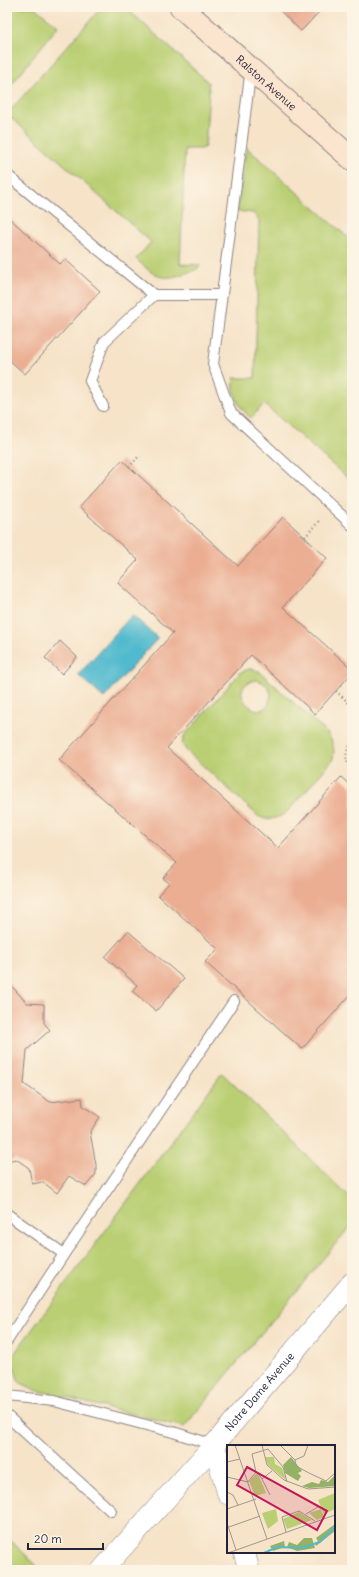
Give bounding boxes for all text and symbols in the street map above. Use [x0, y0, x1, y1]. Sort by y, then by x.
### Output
street label: Ralston Avenue [233, 52, 300, 113]
street label: Notre Dame Avenue [222, 1349, 297, 1434]
inset map [227, 1445, 335, 1553]
scale bar [28, 1525, 103, 1551]
text: 20 m [34, 1531, 62, 1546]

